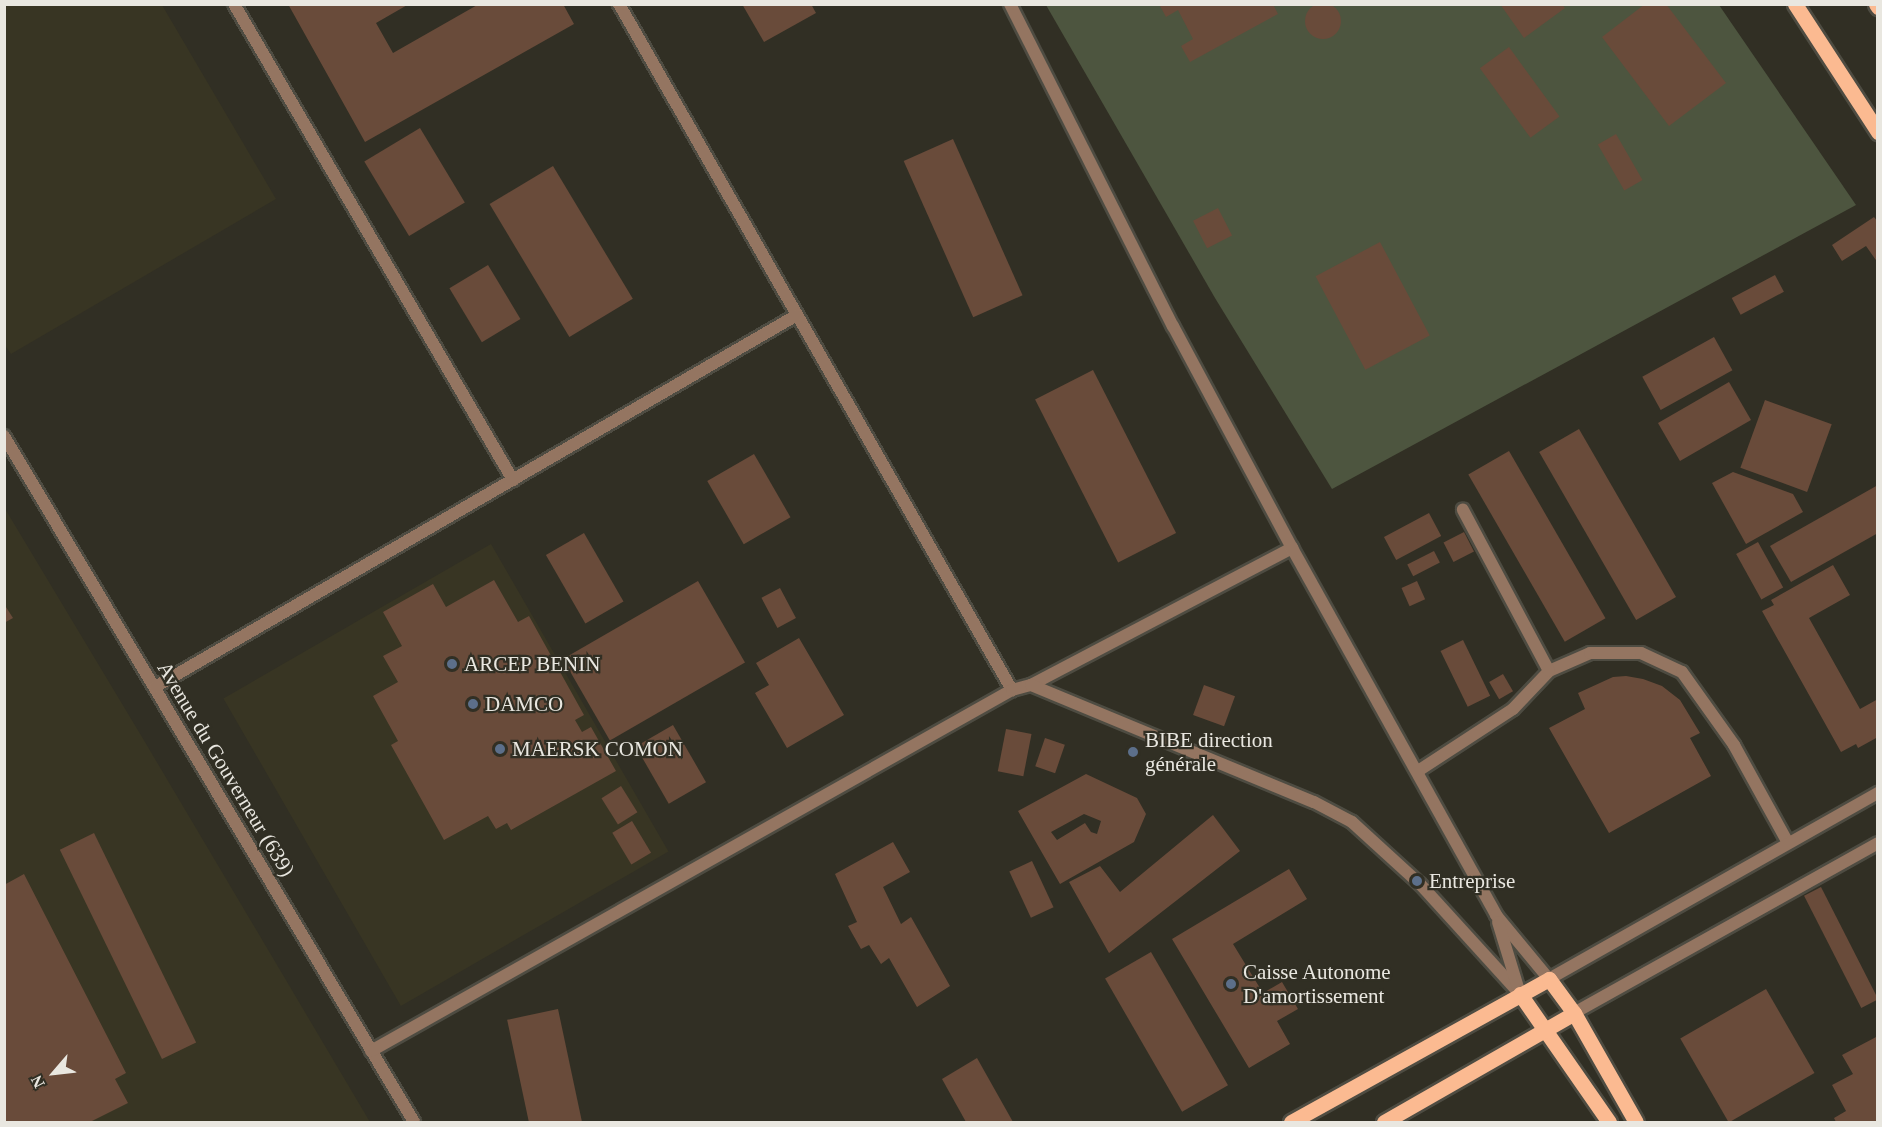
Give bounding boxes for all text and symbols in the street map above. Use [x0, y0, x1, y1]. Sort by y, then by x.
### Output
place label: ARCEP BENIN [464, 651, 601, 677]
street label: Avenue du Gouverneur (639) [152, 657, 300, 881]
marker: ARCEP BENIN [445, 657, 459, 671]
place label: DAMCO [485, 691, 563, 717]
marker: DAMCO [466, 697, 480, 711]
place label: BIBE direction générale [1145, 727, 1273, 777]
place label: MAERSK COMON [512, 736, 683, 762]
marker: MAERSK COMON [493, 742, 507, 756]
marker: BIBE direction générale [1126, 745, 1140, 759]
place label: Entreprise [1429, 868, 1515, 894]
marker: Entreprise [1410, 874, 1424, 888]
place label: Caisse Autonome D'amortissement [1243, 959, 1392, 1009]
marker: Caisse Autonome D'amortissement [1224, 977, 1238, 991]
north arrow [24, 1043, 84, 1103]
text: N [27, 1073, 48, 1091]

